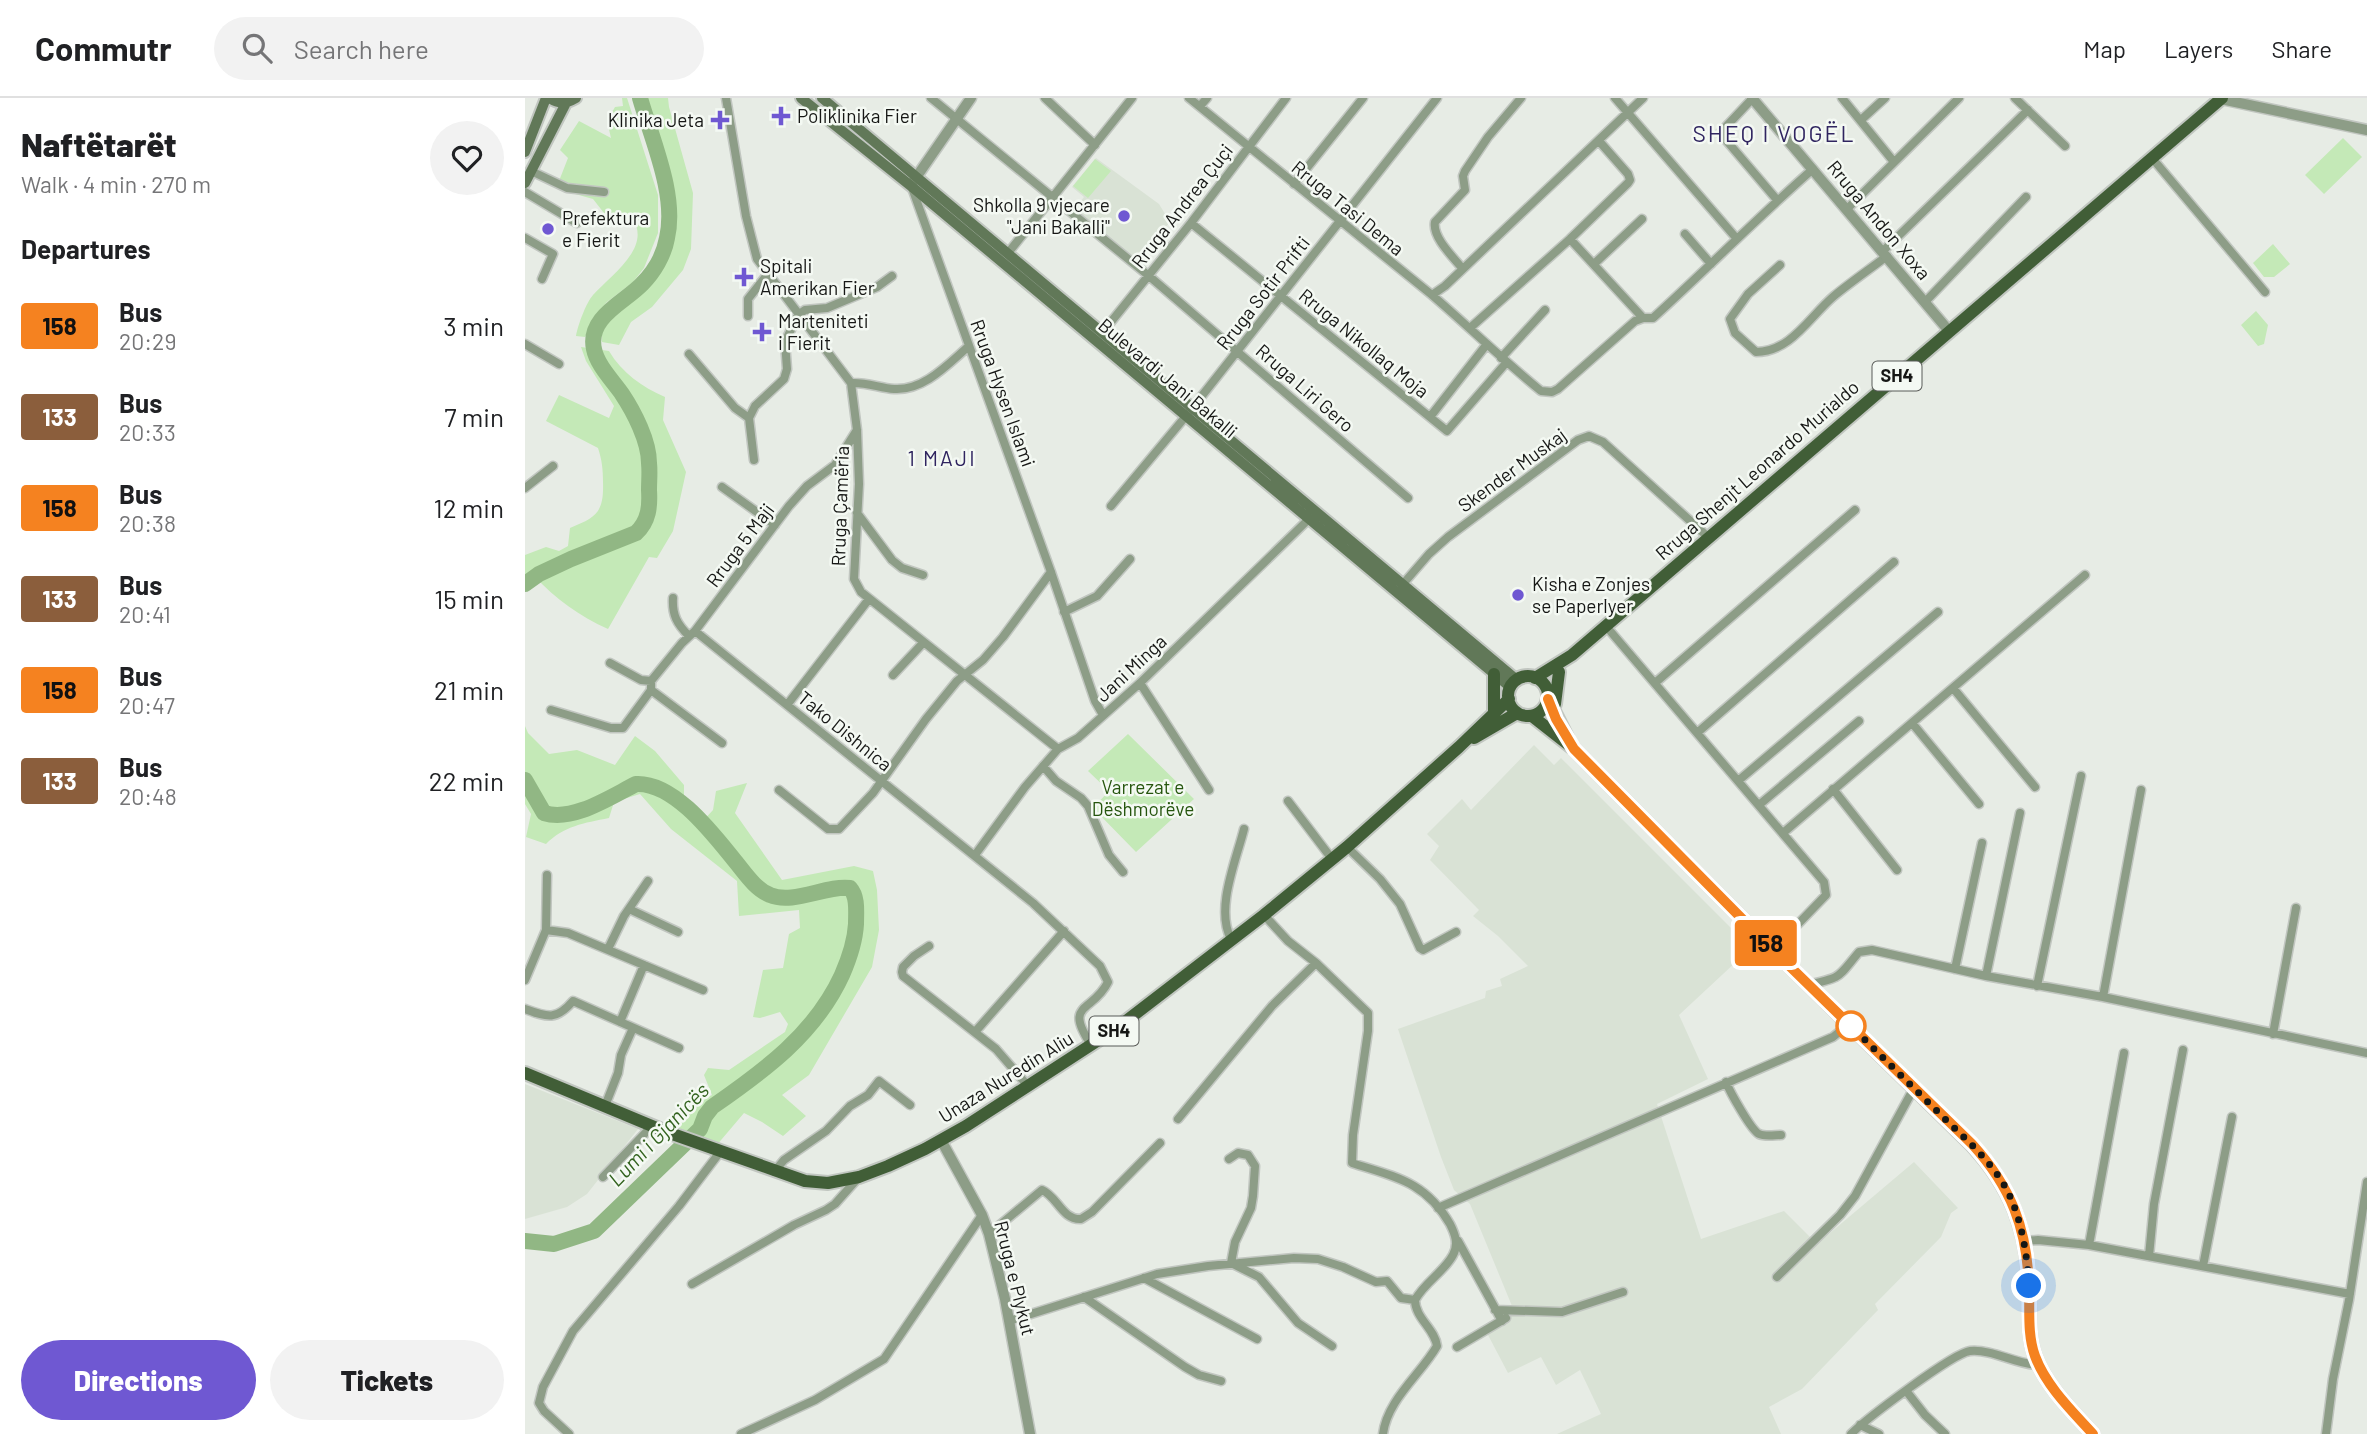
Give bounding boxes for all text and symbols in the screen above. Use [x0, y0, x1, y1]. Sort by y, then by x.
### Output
search box [214, 17, 704, 80]
text: Commutr [35, 28, 172, 68]
icon: search [238, 29, 276, 67]
text: Search here [294, 33, 429, 64]
text: Map [2083, 34, 2126, 63]
text: Layers [2164, 34, 2233, 63]
text: Share [2271, 34, 2332, 63]
place label: Poliklinika Fier [797, 104, 917, 127]
marker: Poliklinika Fier [771, 106, 791, 126]
place label: Klinika Jeta [608, 108, 704, 131]
marker: Klinika Jeta [710, 110, 730, 130]
district label: SHEQ I VOGËL [1692, 119, 1856, 147]
button: heart [430, 121, 504, 195]
text: Naftëtarët [21, 124, 177, 164]
street label: Rruga Andrea Çuçi [1126, 139, 1237, 272]
street label: Rruga Tasi Dema [1288, 155, 1409, 260]
street label: Rruga Andon Xoxa [1823, 155, 1936, 284]
text: Walk · 4 min · 270 m [21, 170, 211, 198]
place label: Shkolla 9 vjecare "Jani Bakalli" [973, 193, 1110, 238]
place label: Prefektura e Fierit [562, 206, 649, 251]
marker: Shkolla 9 vjecare "Jani Bakalli" [1116, 208, 1132, 224]
marker: Prefektura e Fierit [540, 221, 556, 237]
street label: Rruga Sotir Prifti [1211, 231, 1314, 354]
text: Departures [21, 233, 151, 264]
place label: Spitali Amerikan Fier [760, 254, 875, 299]
marker: Spitali Amerikan Fier [734, 267, 754, 287]
street label: Rruga Nikollaq Moja [1295, 283, 1434, 402]
text: Bus [119, 296, 162, 327]
place label: Marteniteti i Fierit [778, 309, 869, 354]
text: 3 min [443, 310, 504, 341]
text: 158 [42, 311, 77, 340]
street label: Bulevardi Jani Bakalli [1094, 313, 1242, 442]
street label: Rruga Hysen Islami [966, 316, 1041, 470]
marker: Marteniteti i Fierit [752, 322, 772, 342]
text: 20:29 [119, 327, 176, 355]
street label: Rruga Liri Gero [1252, 339, 1359, 437]
road number: SH4 [1873, 362, 1921, 390]
street label: Rruga Shenjt Leonardo Murialdo [1650, 375, 1863, 564]
text: Bus [119, 387, 162, 418]
text: 7 min [444, 401, 504, 432]
text: 133 [42, 402, 77, 431]
text: 20:33 [119, 418, 176, 446]
street label: Skender Muskaj [1453, 423, 1570, 517]
street label: Rruga Çamëria [826, 445, 853, 567]
district label: 1 MAJI [907, 445, 977, 470]
text: Bus [119, 478, 162, 509]
text: 12 min [434, 492, 504, 523]
text: 158 [42, 493, 77, 522]
street label: Rruga 5 Maji [701, 498, 779, 591]
text: 20:38 [119, 509, 176, 537]
text: Bus [119, 569, 162, 600]
place label: Kisha e Zonjes se Paperlyer [1532, 572, 1650, 617]
text: 15 min [434, 583, 504, 614]
text: 133 [42, 584, 77, 613]
marker: Kisha e Zonjes se Paperlyer [1510, 587, 1526, 603]
text: 20:41 [119, 600, 171, 628]
street label: Jani Minga [1091, 629, 1171, 706]
text: Bus [119, 660, 162, 691]
text: 21 min [434, 674, 504, 705]
text: 158 [42, 675, 77, 704]
street label: Tako Dishnica [794, 686, 897, 775]
text: 20:47 [119, 691, 175, 719]
text: Bus [119, 751, 162, 782]
text: 22 min [429, 765, 504, 796]
text: 133 [42, 766, 77, 795]
park label: Varrezat e Dëshmorëve [1092, 775, 1194, 820]
text: 20:48 [119, 782, 177, 810]
line badge: 158 [1726, 920, 1806, 966]
text: 158 [1749, 928, 1783, 957]
unlabelled marker [1836, 1011, 1866, 1041]
road number: SH4 [1089, 1016, 1139, 1046]
street label: Unaza Nuredin Aliu [934, 1026, 1077, 1127]
water label: Lumi i Gjanicës [602, 1077, 713, 1191]
street label: Rruga e Plykut [990, 1218, 1041, 1338]
your location [2011, 1268, 2046, 1303]
button: Directions [21, 1340, 256, 1420]
button: Tickets [270, 1340, 504, 1420]

